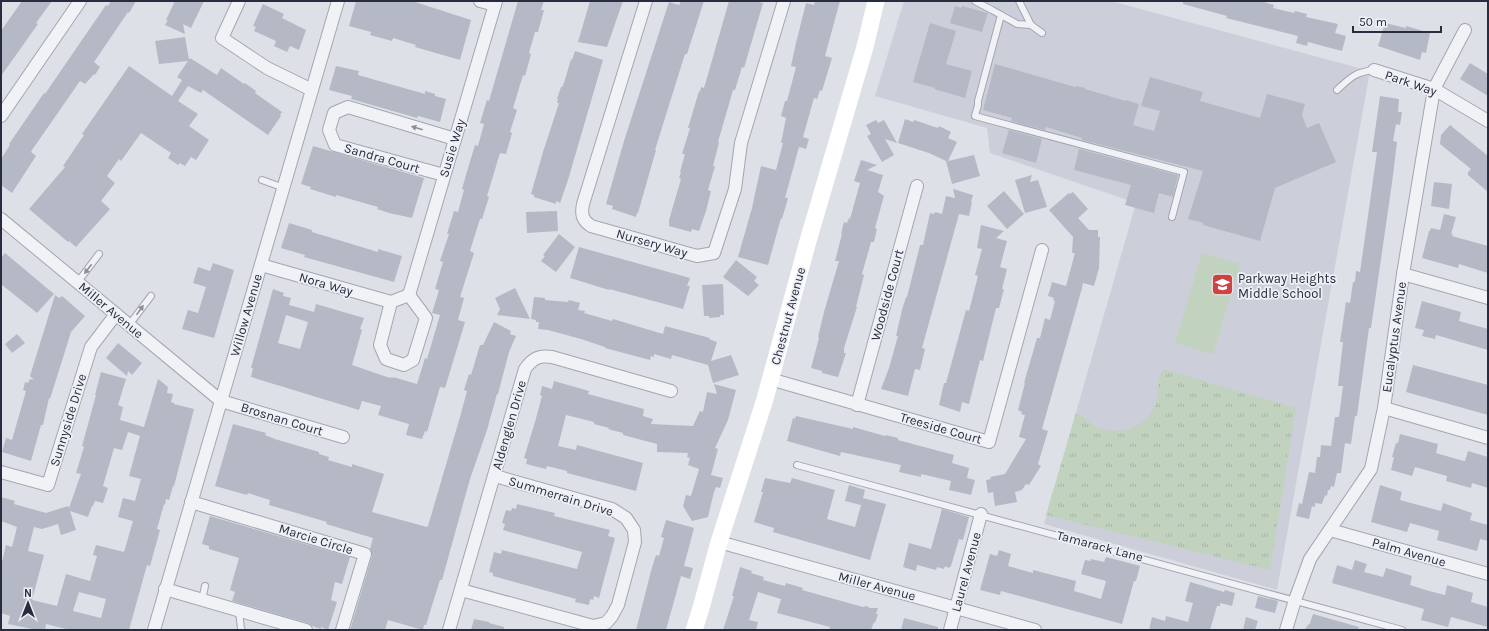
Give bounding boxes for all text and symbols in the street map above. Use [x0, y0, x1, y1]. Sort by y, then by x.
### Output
scale bar [1353, 8, 1441, 34]
text: 50 m [1359, 15, 1387, 29]
street label: Park Way [1383, 67, 1439, 99]
street label: Susie Way [436, 117, 468, 179]
one-way arrow [411, 125, 423, 131]
street label: Sandra Court [342, 140, 422, 176]
street label: Nursery Way [615, 226, 689, 260]
street label: Woodside Court [868, 248, 906, 342]
one-way arrow [84, 263, 92, 274]
street label: Chestnut Avenue [768, 265, 808, 367]
street label: Nora Way [297, 269, 355, 299]
place label: Parkway Heights Middle School [1238, 271, 1336, 301]
street label: Willow Avenue [227, 272, 265, 358]
school or university icon: Parkway Heights Middle School [1209, 272, 1235, 298]
street label: Miller Avenue [76, 279, 146, 341]
street label: Eucalyptus Avenue [1379, 280, 1409, 393]
one-way arrow [136, 305, 144, 316]
street label: Sunnyside Drive [47, 372, 89, 468]
street label: Aldenglen Drive [489, 378, 529, 471]
street label: Brosnan Court [239, 399, 325, 439]
street label: Treeside Court [898, 409, 984, 447]
street label: Summerrain Drive [507, 473, 615, 519]
street label: Marcie Circle [277, 521, 355, 557]
street label: Tamarack Lane [1055, 527, 1145, 565]
street label: Laurel Avenue [948, 530, 984, 614]
street label: Palm Avenue [1370, 534, 1448, 570]
street label: Miller Avenue [837, 568, 918, 604]
north arrow [8, 583, 48, 623]
text: N [24, 587, 32, 600]

